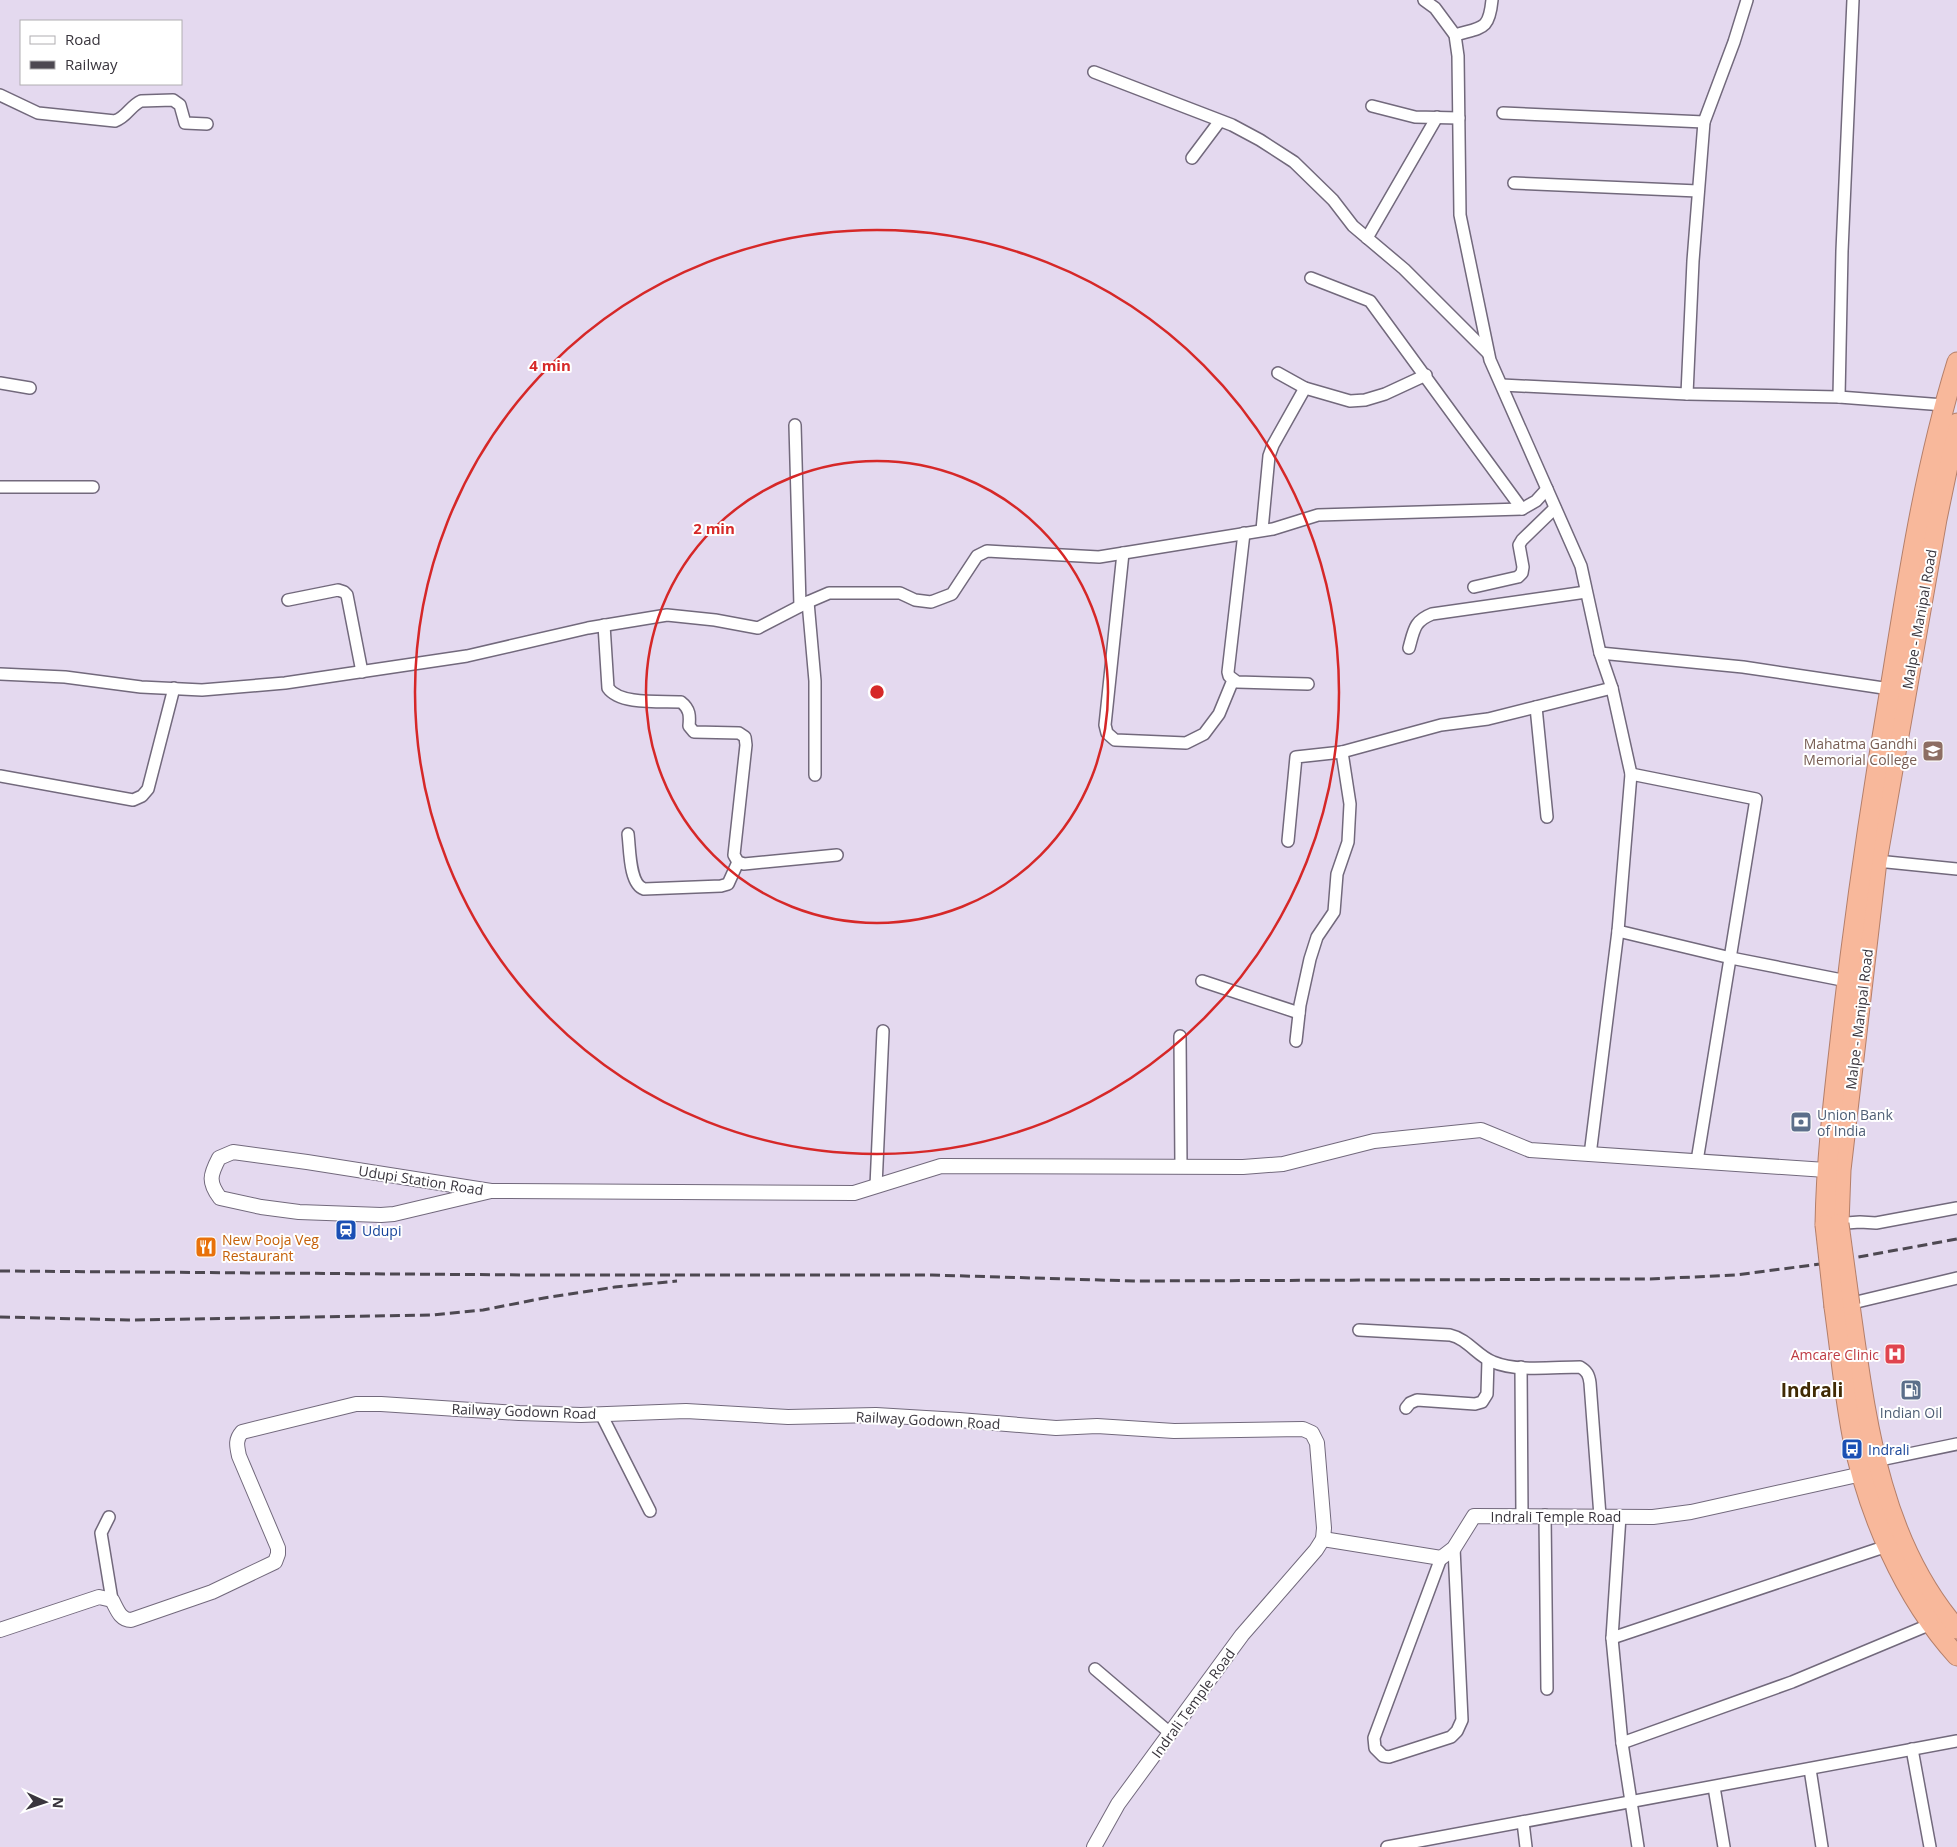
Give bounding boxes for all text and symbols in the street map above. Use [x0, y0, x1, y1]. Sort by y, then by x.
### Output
legend [20, 20, 182, 85]
text: Road [65, 29, 101, 49]
text: Railway [65, 54, 118, 74]
text: 4 min [529, 355, 571, 375]
text: 2 min [693, 518, 735, 538]
street label: Malpe - Manipal Road [1897, 548, 1941, 690]
centre of rings [868, 683, 886, 701]
place label: Mahatma Gandhi Memorial College [1803, 734, 1917, 769]
school or university icon: Mahatma Gandhi Memorial College [1921, 739, 1945, 763]
street label: Malpe - Manipal Road [1841, 948, 1877, 1090]
place label: Union Bank of India [1817, 1105, 1893, 1140]
bank icon: Union Bank of India [1789, 1110, 1813, 1134]
street label: Udupi Station Road [357, 1161, 485, 1199]
station icon: Udupi [334, 1218, 358, 1242]
place label: Udupi [362, 1221, 401, 1240]
place label: New Pooja Veg Restaurant [222, 1230, 319, 1265]
restaurant icon: New Pooja Veg Restaurant [194, 1235, 218, 1259]
hospital icon: Amcare Clinic [1883, 1342, 1907, 1366]
place label: Amcare Clinic [1791, 1345, 1879, 1364]
district label: Indrali [1781, 1377, 1843, 1403]
fuel station icon: Indian Oil [1899, 1378, 1923, 1402]
street label: Railway Godown Road [451, 1399, 597, 1423]
place label: Indian Oil [1880, 1403, 1942, 1422]
street label: Railway Godown Road [855, 1407, 1001, 1433]
bus stop icon: Indrali [1840, 1437, 1864, 1461]
place label: Indrali [1868, 1440, 1910, 1459]
street label: Indrali Temple Road [1491, 1507, 1621, 1526]
street label: Indrali Temple Road [1147, 1645, 1239, 1761]
north arrow [20, 1777, 70, 1827]
text: N [49, 1797, 68, 1809]

